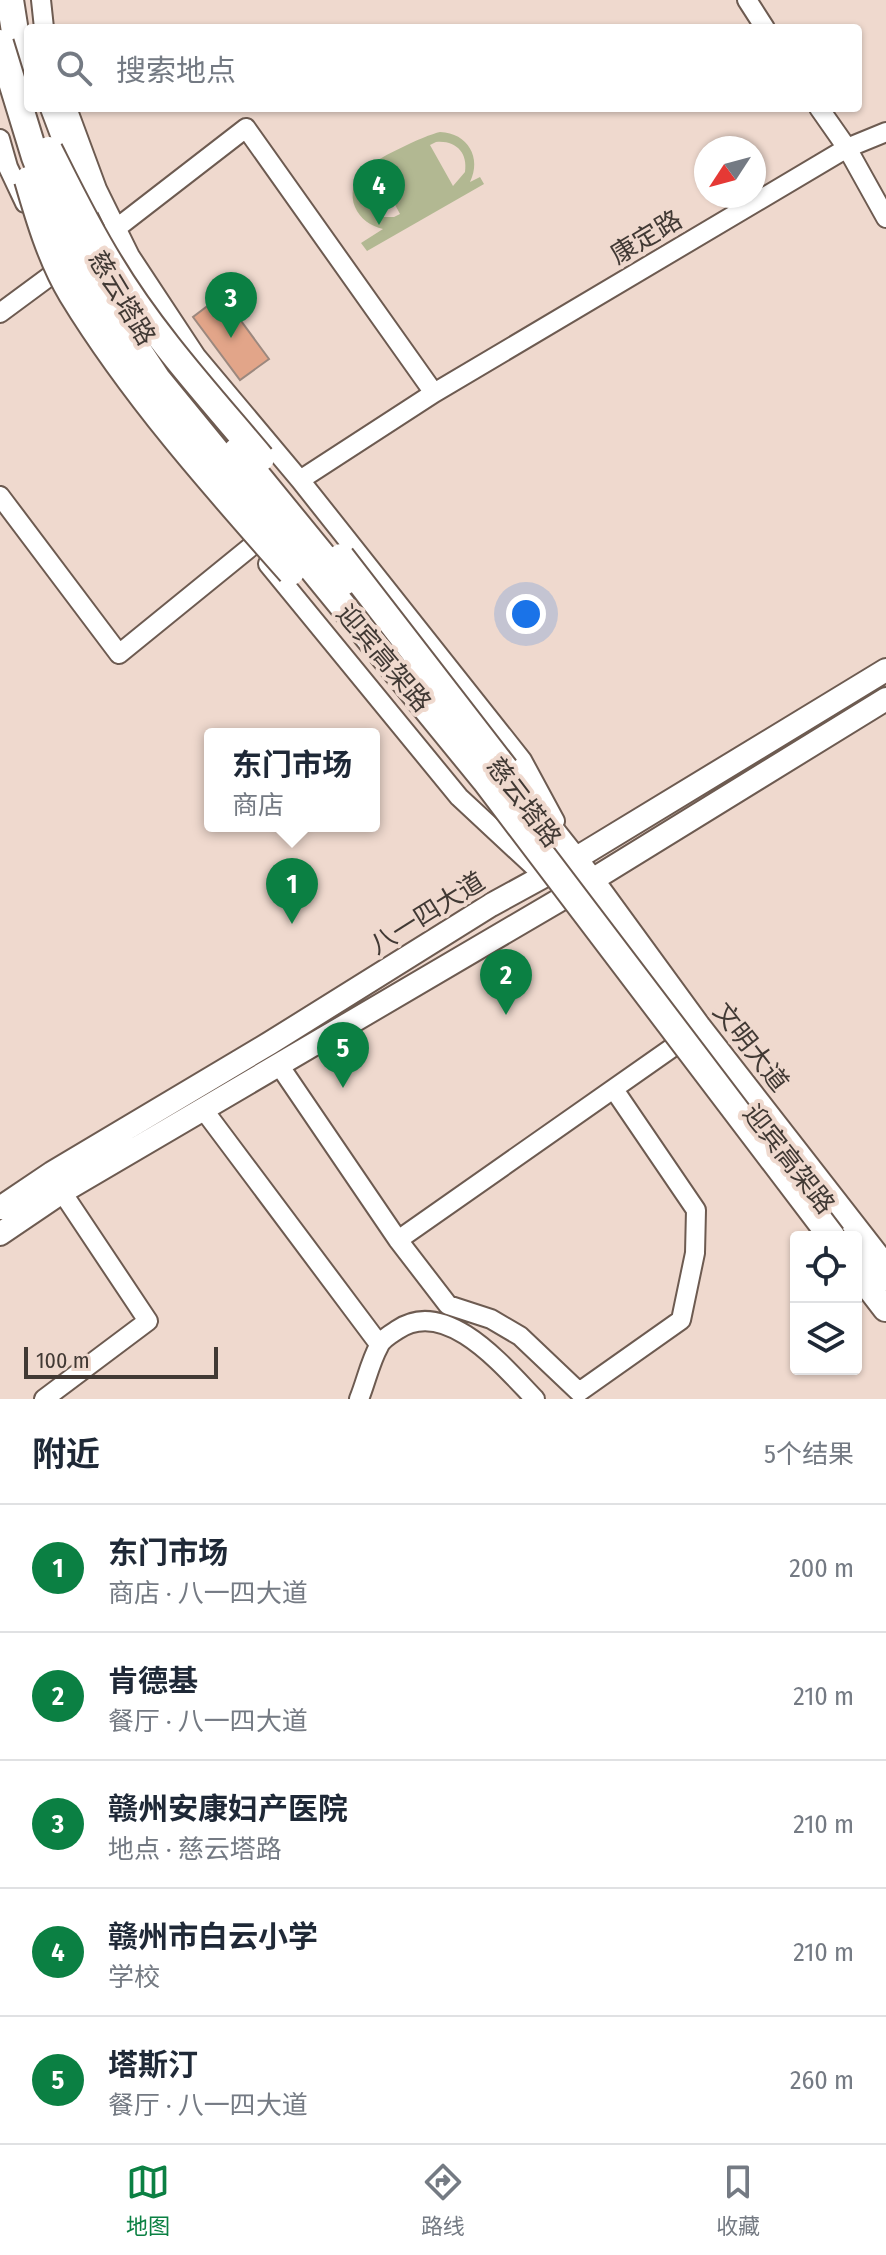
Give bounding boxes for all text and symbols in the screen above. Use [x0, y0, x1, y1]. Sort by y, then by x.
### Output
search box [24, 24, 862, 112]
icon: search [52, 46, 96, 90]
text: 搜索地点 [116, 53, 236, 89]
north arrow [694, 136, 766, 208]
pin: 4 [353, 159, 405, 225]
street label: 康定路 [605, 204, 688, 271]
street label: 慈云塔路 [81, 246, 162, 351]
pin: 3 [205, 272, 257, 338]
your location [506, 594, 546, 634]
street label: 迎宾高架路 [330, 599, 437, 718]
popup [204, 728, 380, 832]
text: 东门市场 [232, 747, 352, 783]
street label: 慈云塔路 [480, 751, 567, 853]
text: 商店 [232, 790, 284, 821]
pin: 1 [266, 858, 318, 924]
street label: 八一四大道 [364, 866, 491, 961]
pin: 2 [480, 949, 532, 1015]
street label: 文明大道 [706, 997, 795, 1098]
pin: 5 [317, 1022, 369, 1088]
street label: 迎宾高架路 [736, 1099, 841, 1220]
map controls [790, 1231, 862, 1375]
button: locate [790, 1231, 862, 1303]
button: layers [790, 1303, 862, 1375]
scale bar [24, 1343, 218, 1379]
text: 100 m [36, 1347, 90, 1374]
text: 附近 [32, 1434, 100, 1475]
text: 5个结果 [764, 1439, 854, 1470]
text: 东门市场 [108, 1535, 228, 1571]
text: 1 [53, 1553, 64, 1584]
text: 200 m [789, 1553, 854, 1584]
text: 商店 · 八一四大道 [108, 1578, 308, 1609]
text: 肯德基 [108, 1663, 198, 1699]
text: 2 [52, 1681, 64, 1712]
text: 210 m [793, 1681, 854, 1712]
text: 餐厅 · 八一四大道 [108, 1706, 308, 1737]
text: 赣州安康妇产医院 [108, 1791, 348, 1827]
text: 3 [52, 1809, 64, 1840]
text: 210 m [793, 1809, 854, 1840]
text: 地点 · 慈云塔路 [108, 1834, 282, 1865]
text: 赣州市白云小学 [108, 1919, 318, 1955]
text: 4 [51, 1937, 65, 1968]
text: 210 m [793, 1937, 854, 1968]
text: 学校 [108, 1962, 160, 1993]
text: 塔斯汀 [108, 2047, 198, 2083]
text: 5 [52, 2065, 64, 2096]
text: 260 m [790, 2065, 854, 2096]
text: 餐厅 · 八一四大道 [108, 2090, 308, 2121]
tab: 地图 [126, 2160, 170, 2240]
tab: 路线 [421, 2160, 465, 2240]
tab: 收藏 [716, 2160, 760, 2240]

